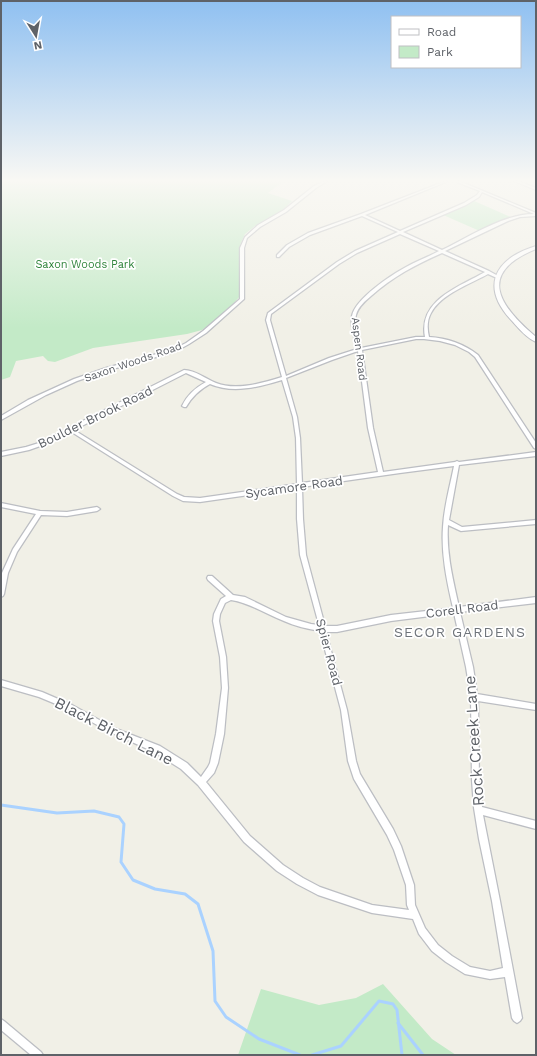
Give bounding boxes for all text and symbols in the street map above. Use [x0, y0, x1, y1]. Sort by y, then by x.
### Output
north arrow [16, 16, 56, 56]
legend [391, 16, 521, 68]
text: Road [427, 25, 456, 39]
text: N [33, 38, 43, 52]
text: Park [427, 45, 453, 59]
park label: Saxon Woods Park [35, 258, 135, 271]
street label: Aspen Road [349, 317, 369, 381]
street label: Saxon Woods Road [82, 339, 184, 385]
street label: Boulder Brook Road [35, 383, 155, 451]
street label: Sycamore Road [244, 473, 344, 501]
street label: Corell Road [425, 597, 499, 621]
street label: Spier Road [313, 617, 345, 687]
district label: SECOR GARDENS [394, 624, 526, 640]
street label: Rock Creek Lane [460, 675, 488, 807]
street label: Black Birch Lane [52, 693, 176, 769]

